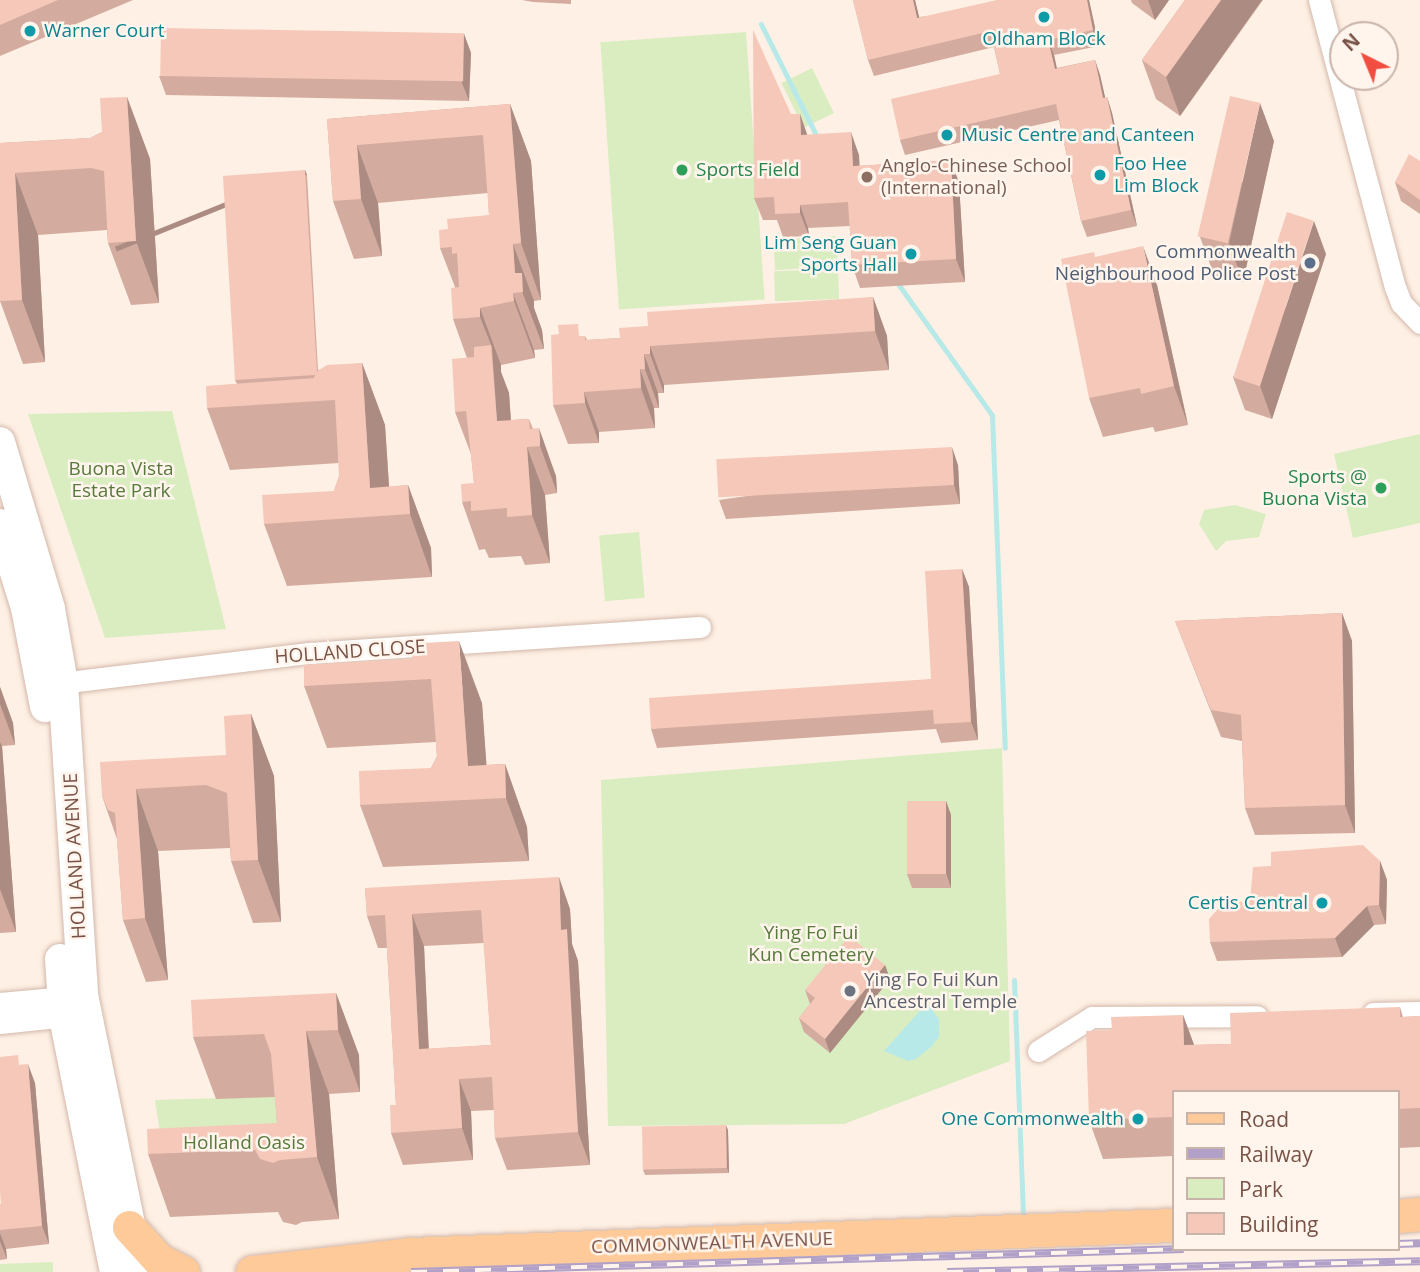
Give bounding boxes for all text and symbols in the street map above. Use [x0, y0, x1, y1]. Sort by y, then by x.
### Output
marker: Oldham Block [1036, 9, 1052, 25]
place label: Warner Court [44, 20, 164, 42]
north arrow [1329, 21, 1399, 91]
marker: Warner Court [22, 23, 38, 39]
text: N [1337, 27, 1366, 57]
place label: Oldham Block [982, 28, 1106, 50]
place label: Music Centre and Canteen [961, 124, 1195, 146]
marker: Music Centre and Canteen [939, 127, 955, 143]
place label: Foo Hee Lim Block [1114, 153, 1199, 197]
place label: Anglo-Chinese School (International) [881, 155, 1072, 199]
place label: Sports Field [696, 159, 800, 181]
marker: Sports Field [674, 162, 690, 178]
marker: Foo Hee Lim Block [1092, 167, 1108, 183]
marker: Anglo-Chinese School (International) [859, 169, 875, 185]
place label: Lim Seng Guan Sports Hall [764, 232, 897, 276]
place label: Commonwealth Neighbourhood Police Post [1055, 241, 1296, 285]
marker: Lim Seng Guan Sports Hall [903, 246, 919, 262]
marker: Commonwealth Neighbourhood Police Post [1302, 255, 1318, 271]
park label: Buona Vista Estate Park [68, 458, 174, 502]
place label: Sports @ Buona Vista [1262, 466, 1367, 510]
marker: Sports @ Buona Vista [1373, 480, 1389, 496]
street label: HOLLAND CLOSE [274, 635, 426, 669]
street label: HOLLAND AVENUE [59, 772, 91, 940]
place label: Certis Central [1188, 892, 1308, 914]
marker: Certis Central [1314, 895, 1330, 911]
park label: Ying Fo Fui Kun Cemetery [748, 922, 874, 966]
place label: Ying Fo Fui Kun Ancestral Temple [864, 969, 1017, 1013]
marker: Ying Fo Fui Kun Ancestral Temple [842, 983, 858, 999]
legend [1172, 1090, 1399, 1251]
text: Road [1239, 1105, 1289, 1133]
place label: One Commonwealth [941, 1108, 1124, 1130]
marker: One Commonwealth [1130, 1111, 1146, 1127]
park label: Holland Oasis [183, 1132, 305, 1154]
text: Railway [1239, 1140, 1313, 1168]
text: Park [1239, 1175, 1283, 1203]
text: Building [1239, 1210, 1318, 1238]
street label: COMMONWEALTH AVENUE [591, 1227, 833, 1259]

